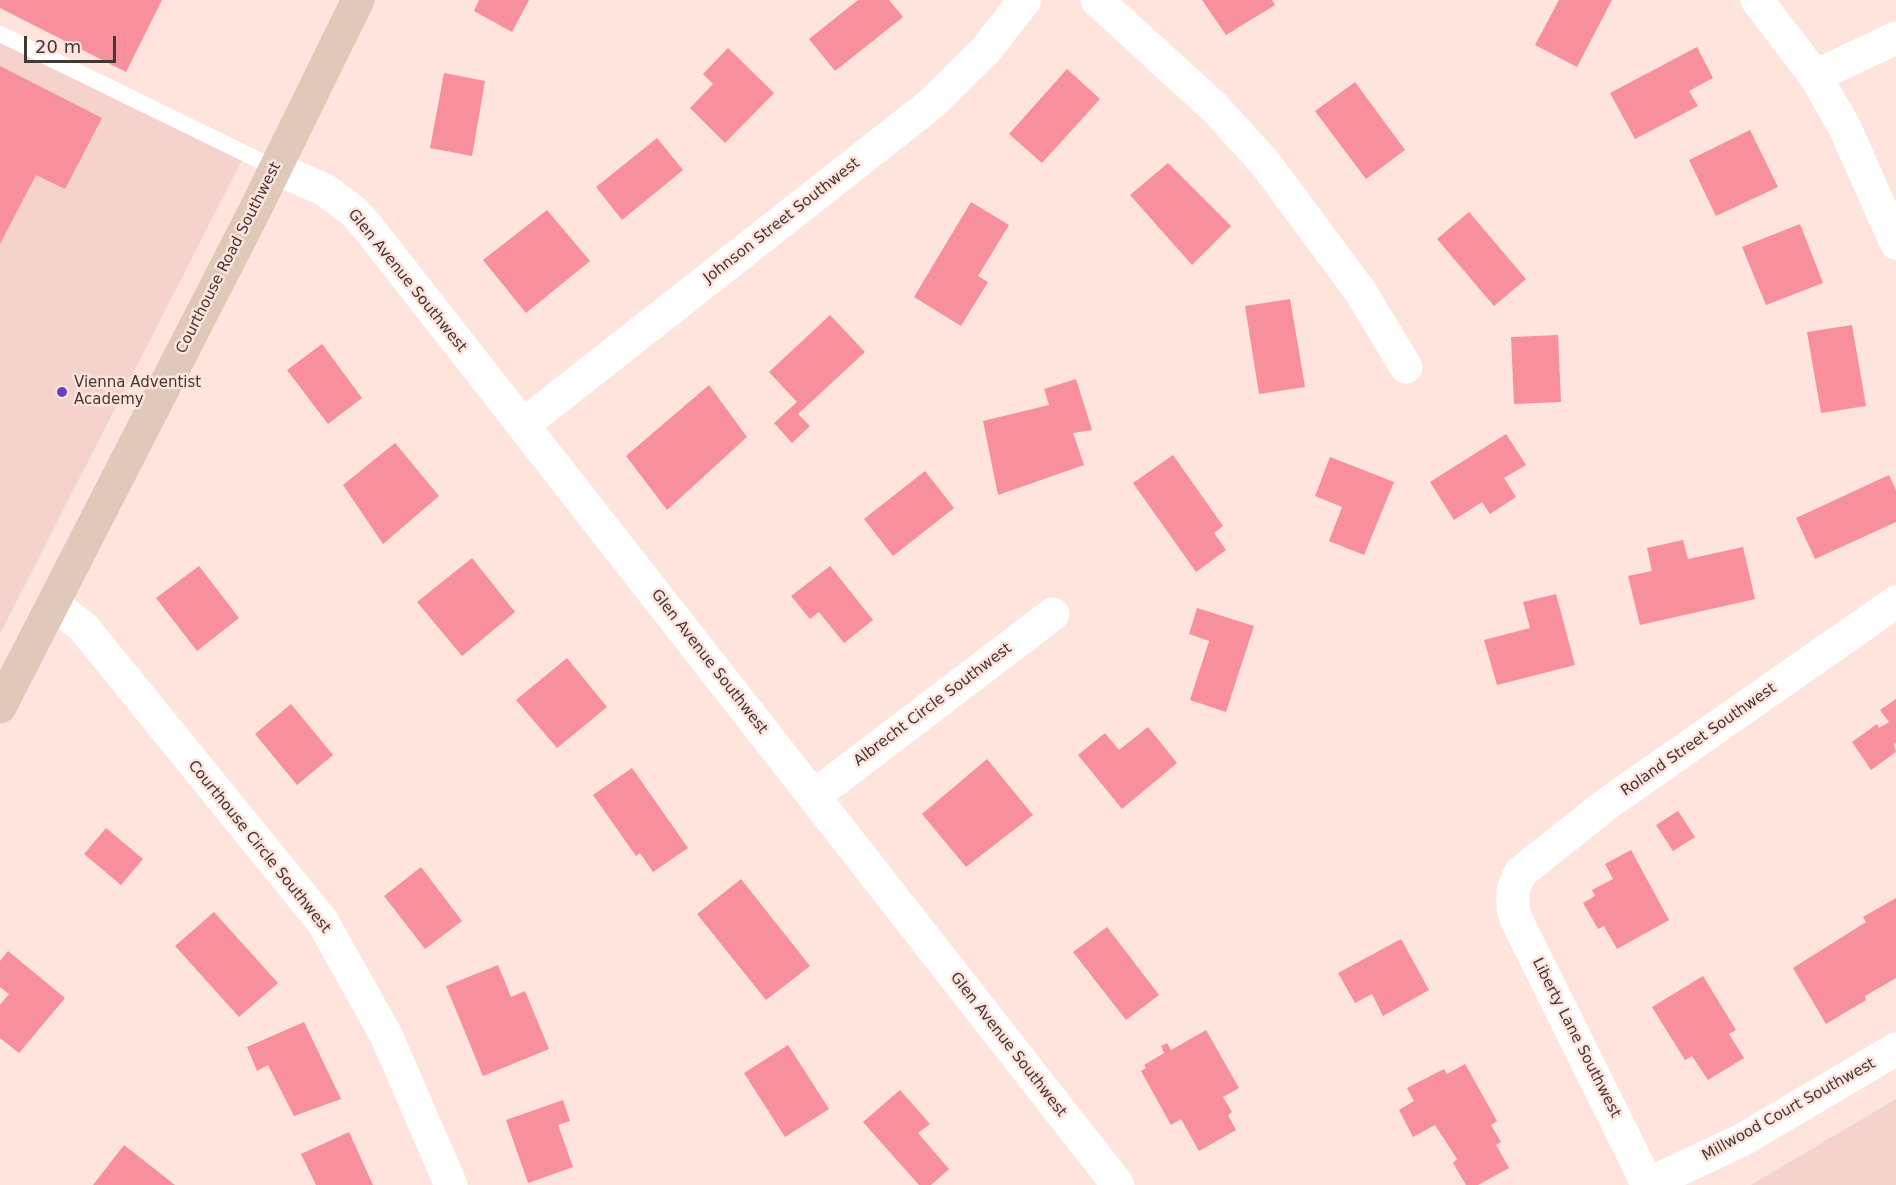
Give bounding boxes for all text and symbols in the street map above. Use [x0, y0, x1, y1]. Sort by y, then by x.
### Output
scale bar [27, 24, 118, 62]
text: 20 m [35, 36, 81, 57]
street label: Johnson Street Southwest [700, 154, 864, 288]
street label: Courthouse Road Southwest [173, 159, 285, 357]
street label: Glen Avenue Southwest [344, 206, 470, 356]
place label: Vienna Adventist Academy [74, 374, 201, 409]
marker: Vienna Adventist Academy [55, 385, 69, 399]
street label: Glen Avenue Southwest [647, 586, 771, 738]
street label: Albrecht Circle Southwest [850, 640, 1016, 770]
street label: Roland Street Southwest [1618, 680, 1780, 800]
street label: Courthouse Circle Southwest [184, 757, 334, 937]
street label: Liberty Lane Southwest [1528, 955, 1624, 1121]
street label: Glen Avenue Southwest [946, 969, 1070, 1121]
street label: Millwood Court Southwest [1699, 1055, 1879, 1165]

